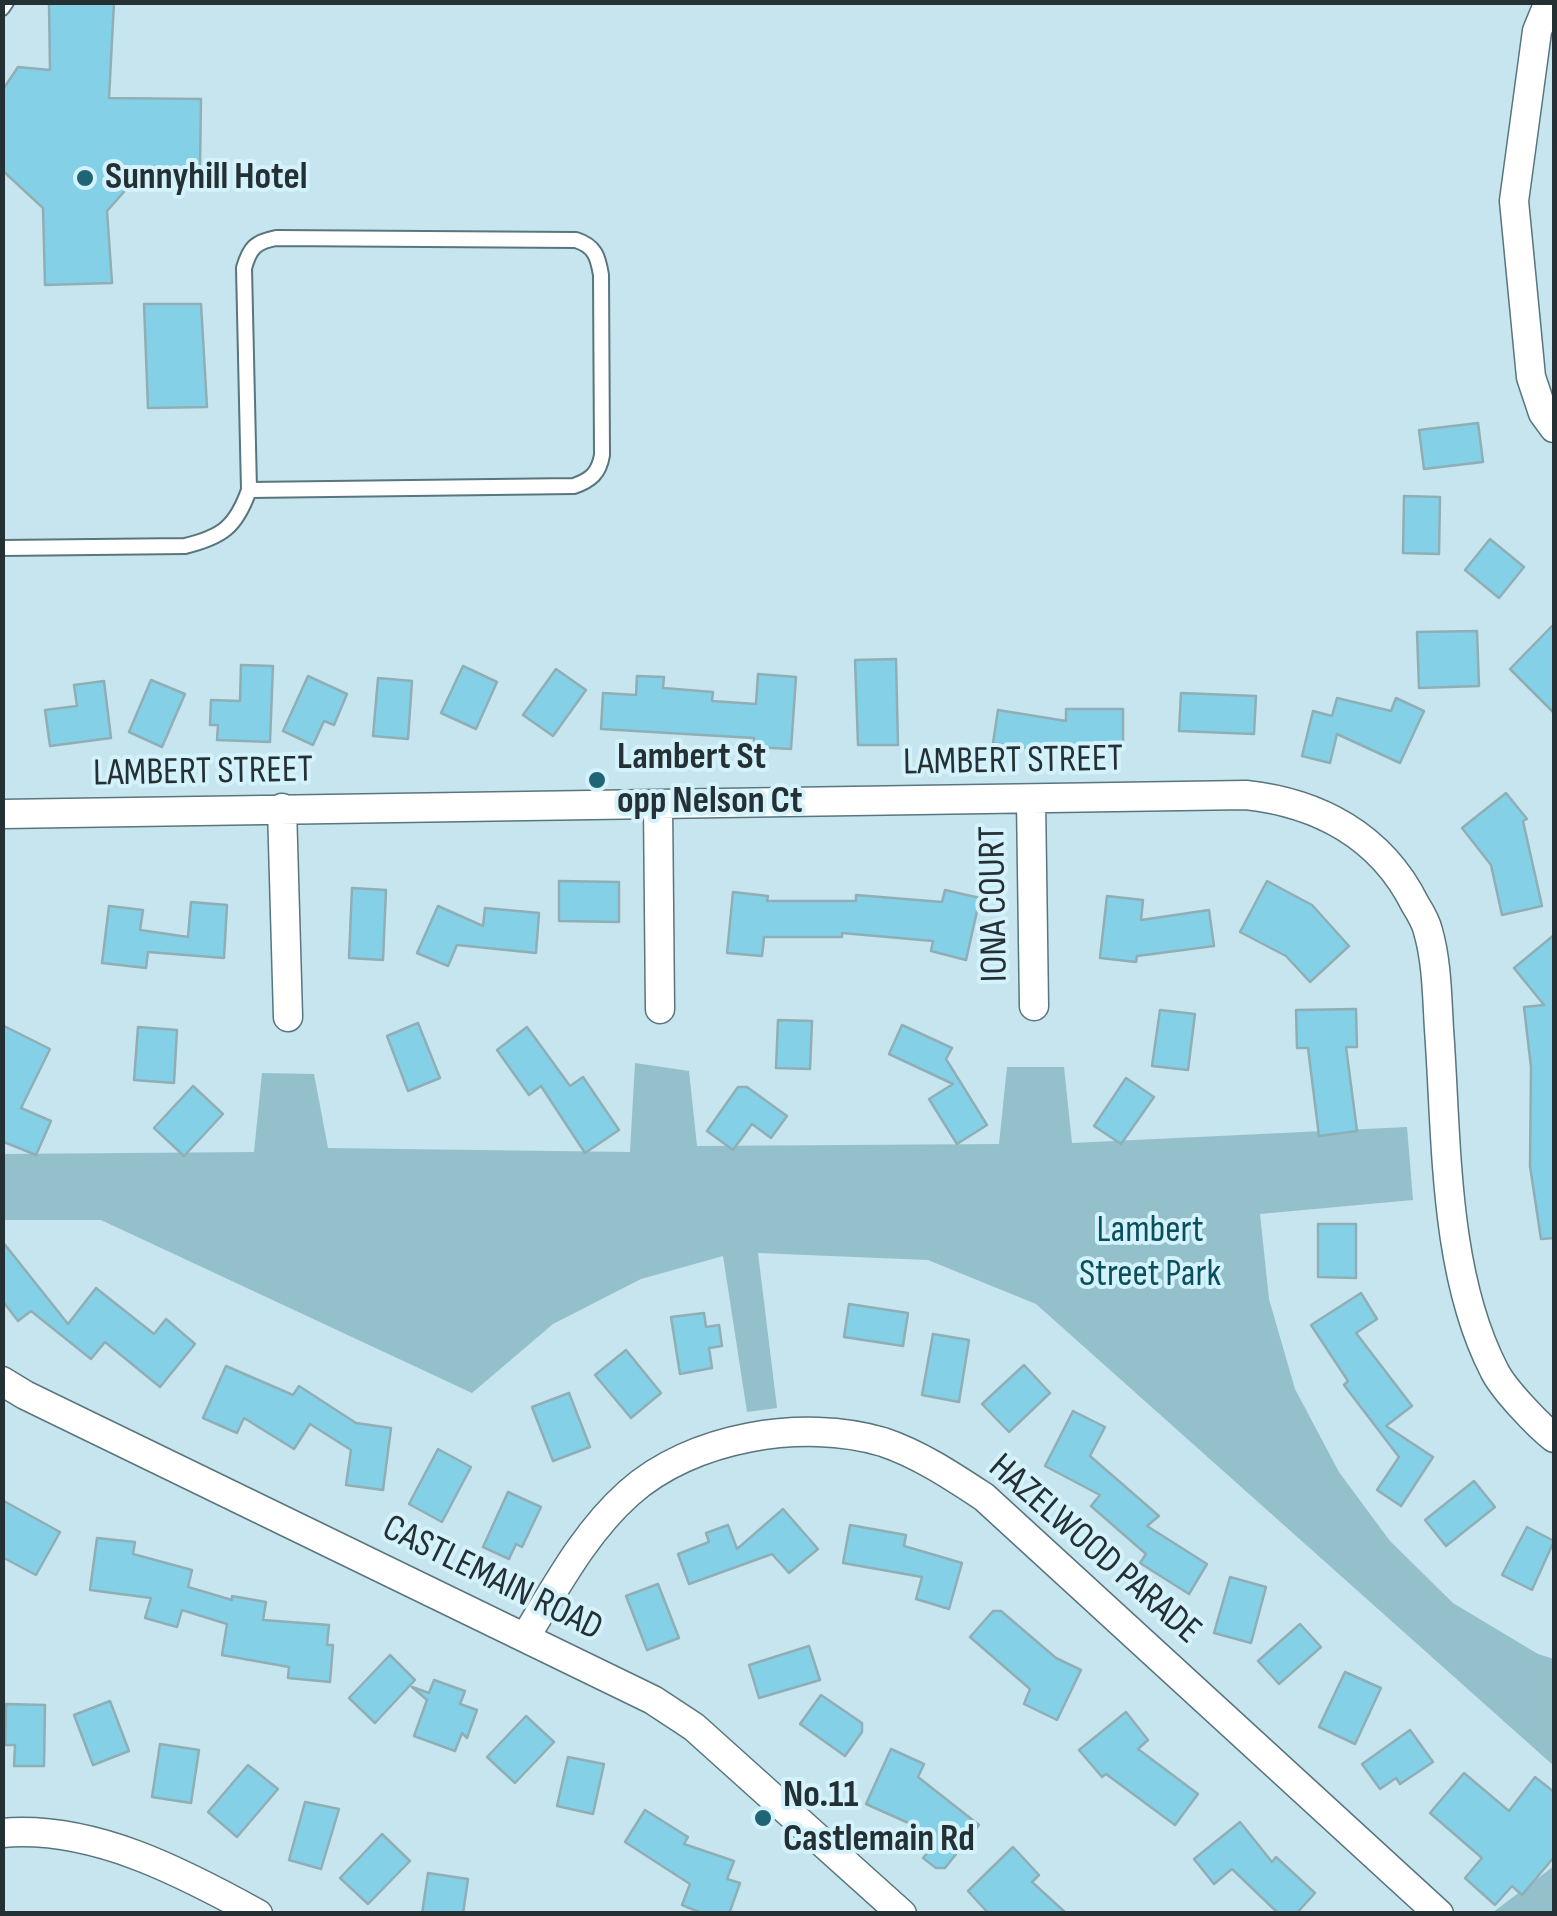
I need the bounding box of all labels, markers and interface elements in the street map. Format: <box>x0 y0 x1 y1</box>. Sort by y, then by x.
place label: Sunnyhill Hotel <box>105 155 307 201</box>
marker: Sunnyhill Hotel <box>74 167 96 189</box>
place label: Lambert St opp Nelson Ct <box>617 735 803 824</box>
street label: LAMBERT STREET <box>903 737 1123 787</box>
street label: LAMBERT STREET <box>93 748 313 798</box>
marker: Lambert St opp Nelson Ct <box>586 769 608 791</box>
street label: IONA COURT <box>971 825 1019 983</box>
park label: Lambert Street Park <box>1079 1208 1221 1298</box>
street label: HAZELWOOD PARADE <box>979 1445 1209 1655</box>
street label: CASTLEMAIN ROAD <box>375 1506 609 1652</box>
place label: No.11 Castlemain Rd <box>783 1773 975 1862</box>
marker: No.11 Castlemain Rd <box>752 1807 774 1829</box>

